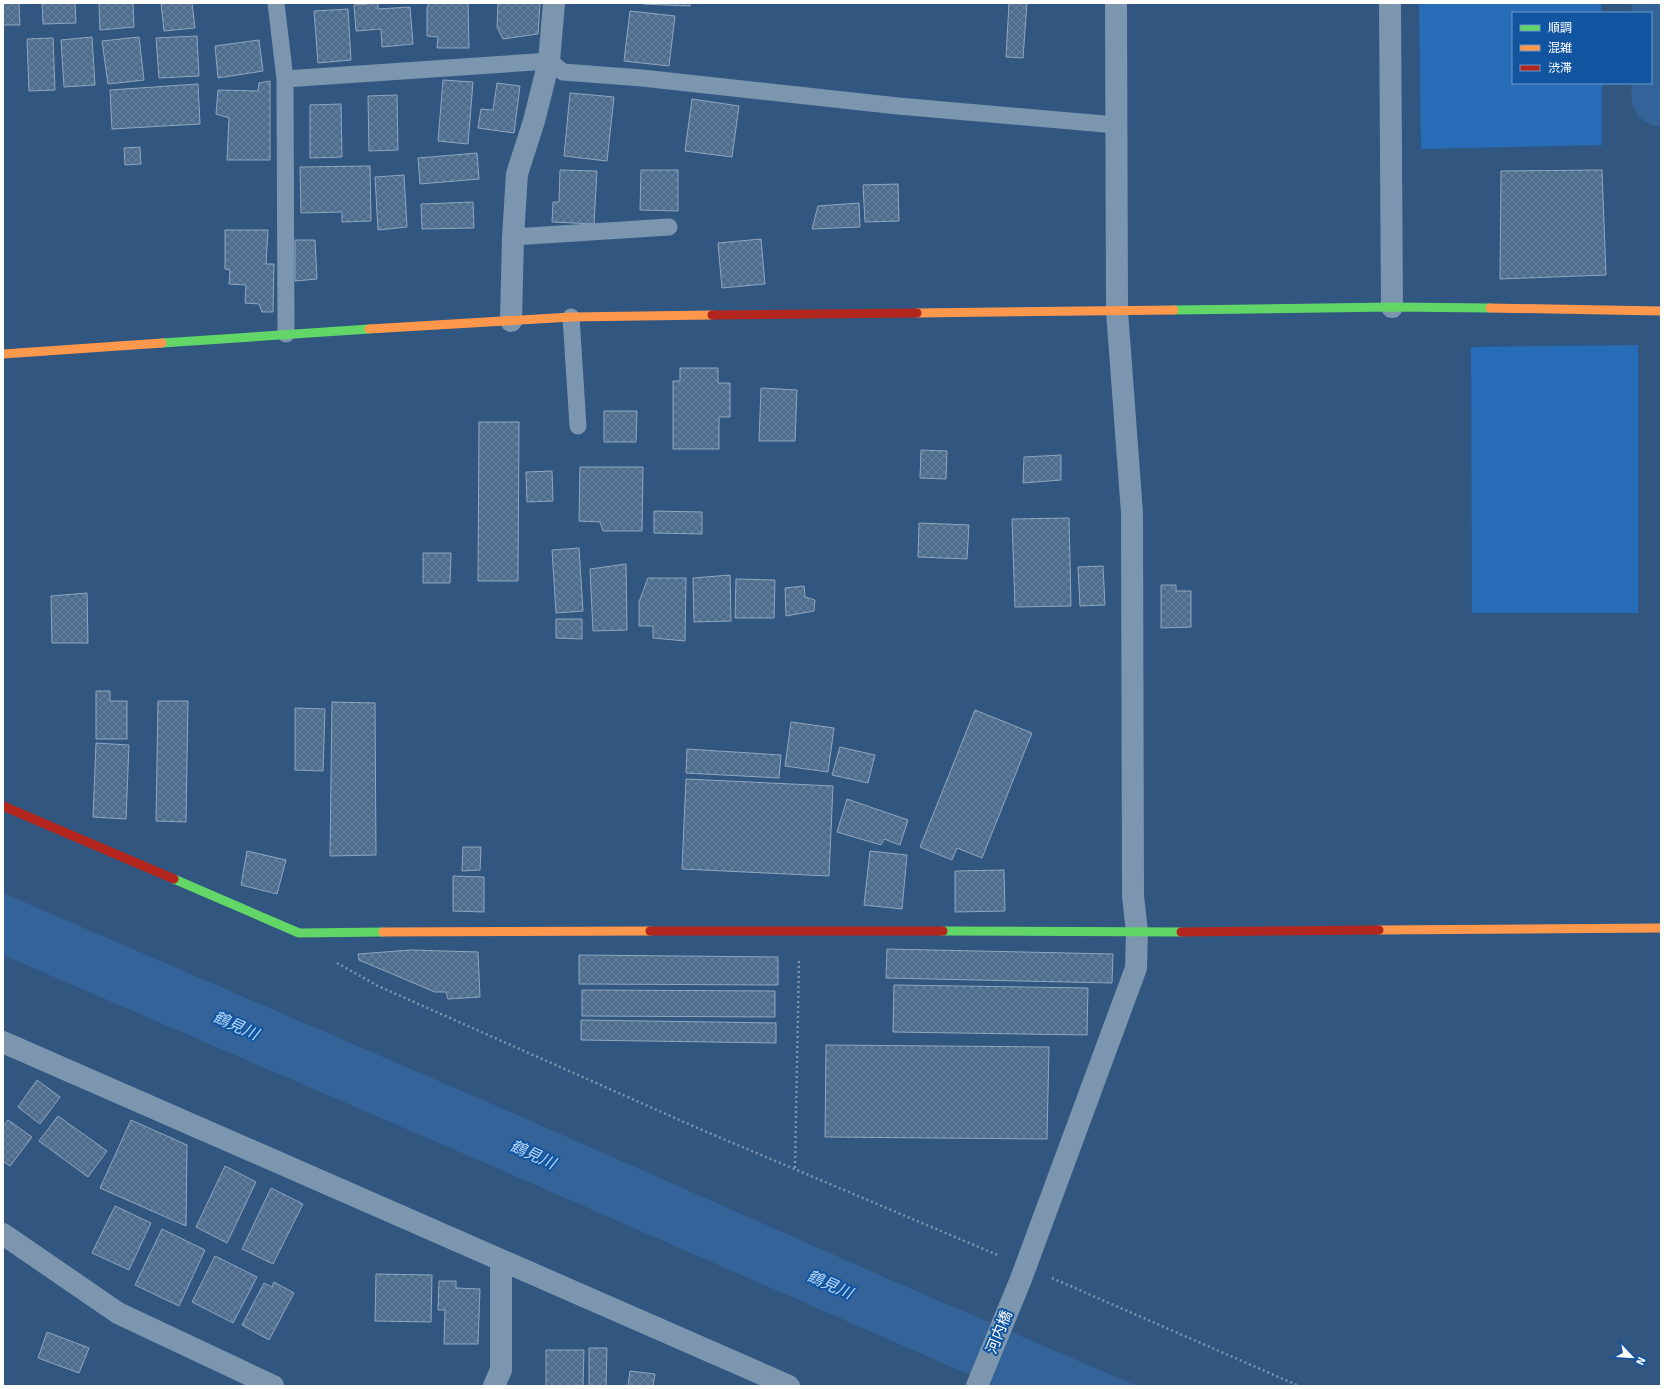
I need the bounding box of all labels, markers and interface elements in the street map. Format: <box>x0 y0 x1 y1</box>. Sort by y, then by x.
legend <box>1512 12 1652 84</box>
text: 順調 <box>1548 21 1572 36</box>
text: 混雑 <box>1548 41 1572 56</box>
text: 渋滞 <box>1548 61 1572 76</box>
water label: 鶴見川 <box>210 1007 263 1046</box>
water label: 鶴見川 <box>507 1136 560 1175</box>
water label: 鶴見川 <box>804 1266 857 1305</box>
street label: 河内橋 <box>982 1308 1016 1356</box>
north arrow <box>1612 1337 1652 1377</box>
text: N <box>1633 1355 1648 1367</box>

